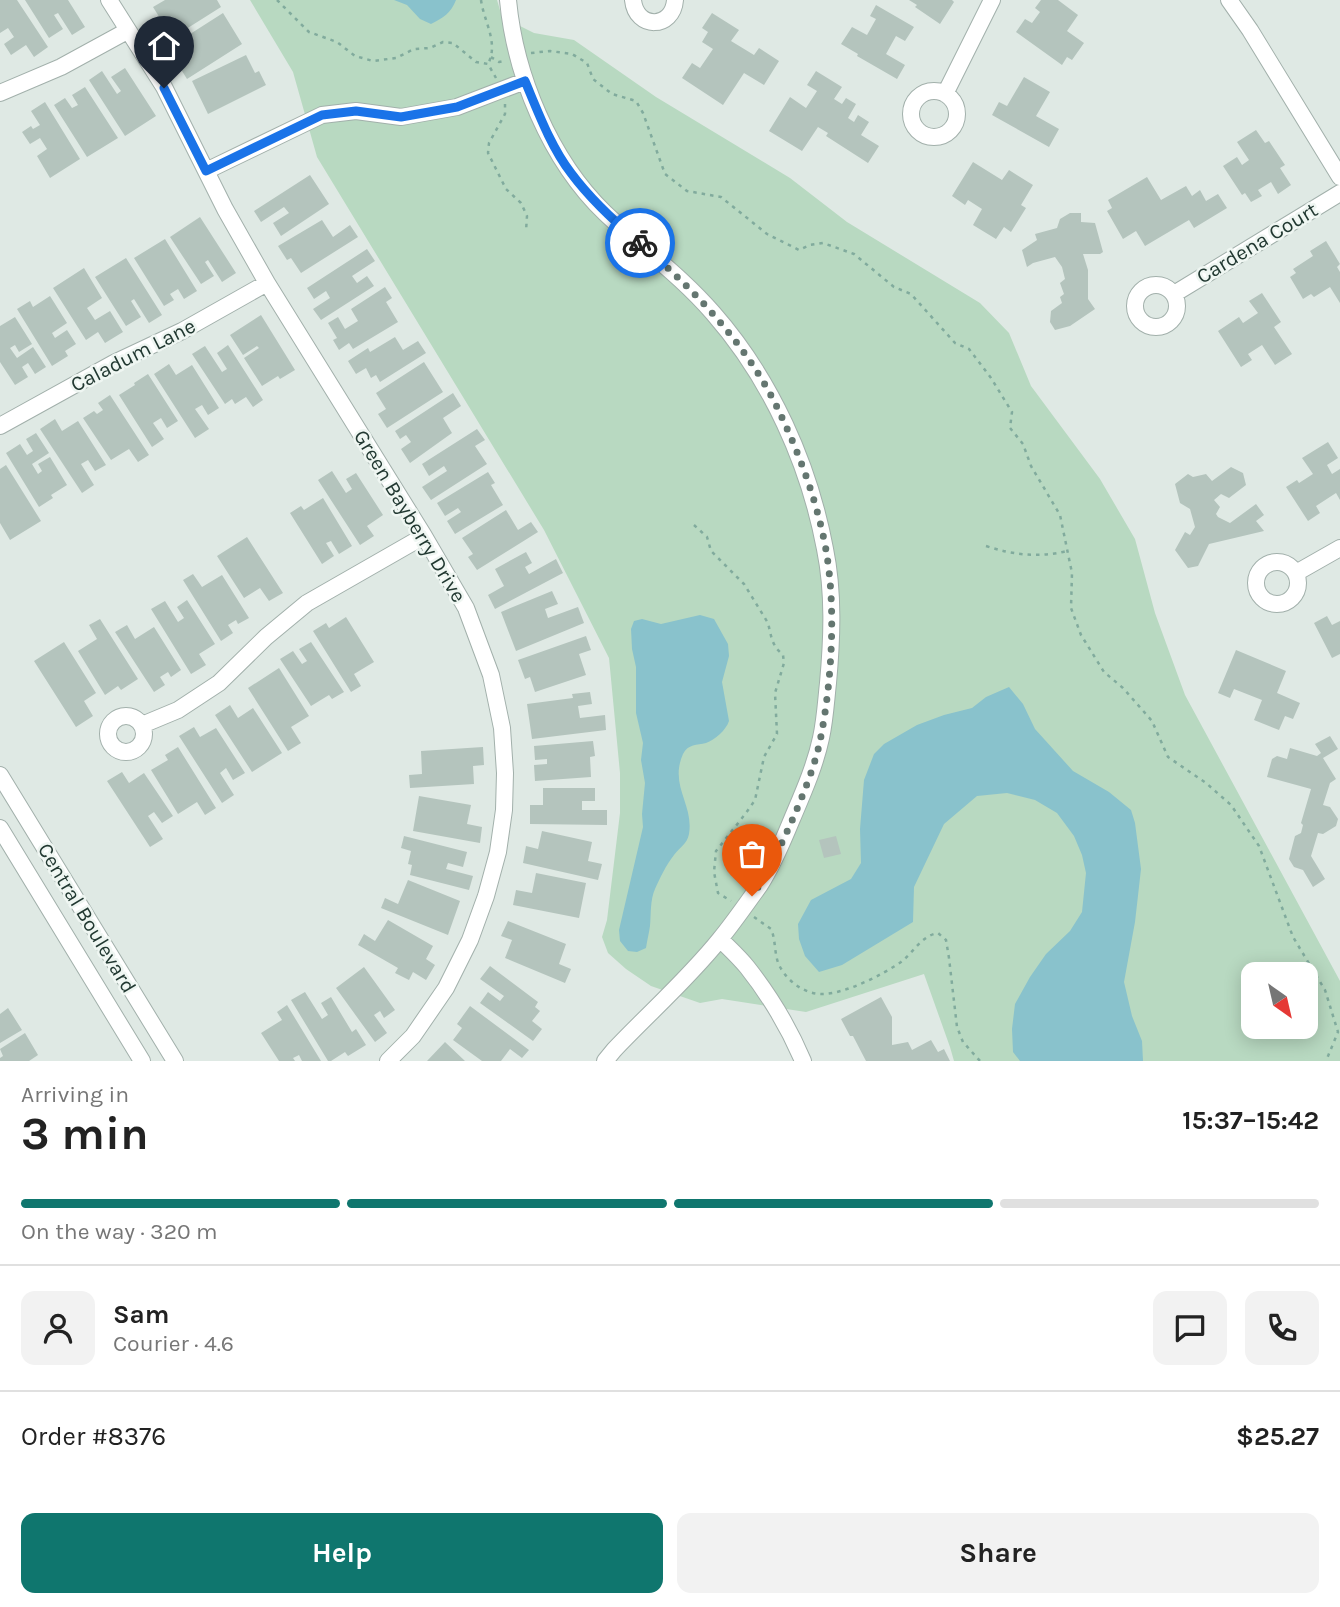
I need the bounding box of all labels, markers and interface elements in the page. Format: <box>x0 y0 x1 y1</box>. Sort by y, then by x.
pin <box>134 16 194 88</box>
icon: home <box>145 27 183 65</box>
street label: Cardena Court <box>1192 197 1322 289</box>
courier <box>605 208 675 278</box>
icon: bike <box>621 224 659 262</box>
street label: Caladum Lane <box>67 313 199 397</box>
street label: Green Bayberry Drive <box>349 425 471 607</box>
pin <box>722 824 782 896</box>
icon: bag <box>733 835 771 873</box>
street label: Central Boulevard <box>33 839 141 997</box>
north arrow <box>1241 962 1318 1040</box>
map controls <box>1241 962 1318 1039</box>
text: Arriving in <box>21 1081 129 1108</box>
text: 15:37–15:42 <box>1182 1105 1319 1136</box>
text: 3 min <box>21 1107 149 1161</box>
text: On the way · 320 m <box>21 1218 218 1245</box>
button: person <box>21 1291 95 1365</box>
button: chat <box>1153 1291 1227 1365</box>
button: phone <box>1245 1291 1319 1365</box>
text: Sam <box>113 1299 169 1330</box>
text: Courier · 4.6 <box>113 1330 234 1357</box>
text: Order #8376 <box>21 1421 166 1452</box>
text: $25.27 <box>1236 1421 1319 1452</box>
button: Help <box>21 1513 663 1593</box>
button: Share <box>677 1513 1319 1593</box>

